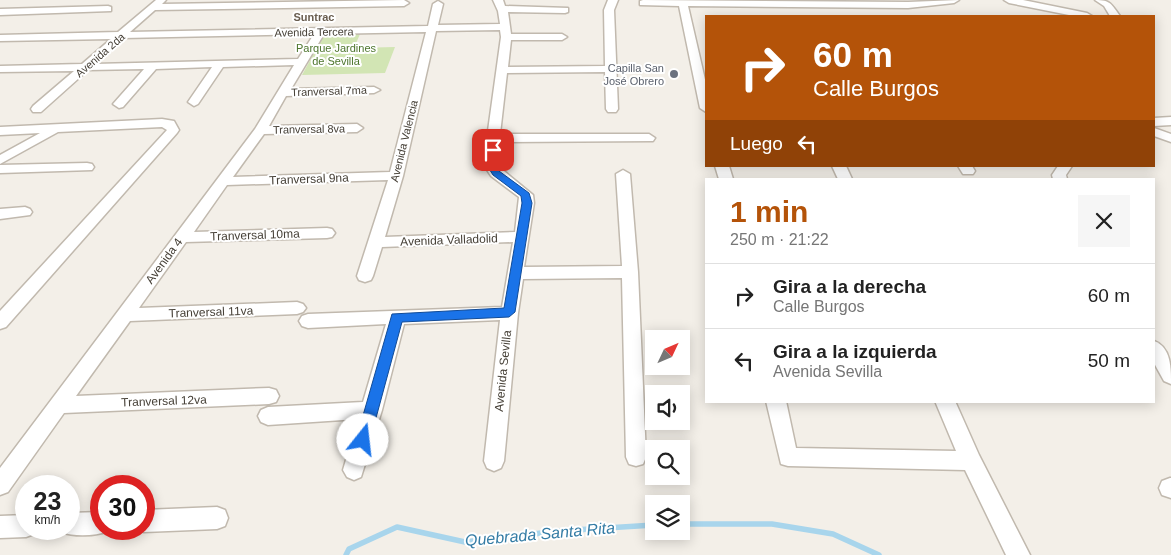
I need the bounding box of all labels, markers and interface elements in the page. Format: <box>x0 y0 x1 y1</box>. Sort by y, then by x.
district label: Suntrac <box>294 11 334 23</box>
street label: Avenida Tercera <box>274 25 355 39</box>
street label: Avenida 2da <box>73 30 128 80</box>
icon: right <box>730 35 795 100</box>
text: 60 m <box>813 35 893 74</box>
park label: Parque Jardines de Sevilla <box>296 42 377 67</box>
place label: Capilla San José Obrero <box>603 62 664 87</box>
marker: Capilla San José Obrero <box>668 68 680 80</box>
text: Calle Burgos <box>813 76 939 101</box>
street label: Tranversal 7ma <box>291 84 368 98</box>
street label: Avenida Valencia <box>388 98 420 183</box>
street label: Tranversal 8va <box>273 122 346 136</box>
pin <box>472 129 514 171</box>
icon: left <box>793 130 821 158</box>
text: Luego <box>730 133 783 154</box>
icon: arrive <box>479 136 507 164</box>
street label: Tranversal 9na <box>269 171 349 187</box>
text: 1 min <box>730 195 808 228</box>
button: close <box>1078 195 1130 247</box>
street label: Tranversal 10ma <box>210 226 300 244</box>
street label: Avenida Valladolid <box>400 231 498 249</box>
text: 250 m · 21:22 <box>730 231 829 248</box>
street label: Avenida 4 <box>143 235 185 287</box>
text: Gira a la derecha <box>773 276 926 297</box>
icon: right <box>730 282 758 310</box>
text: 60 m <box>1088 285 1130 306</box>
text: Calle Burgos <box>773 298 865 315</box>
street label: Tranversal 11va <box>168 304 254 320</box>
street label: Avenida Sevilla <box>492 329 514 412</box>
north arrow <box>645 330 690 375</box>
map controls <box>645 330 690 540</box>
text: Gira a la izquierda <box>773 341 937 362</box>
icon: left <box>730 347 758 375</box>
text: 50 m <box>1088 350 1130 371</box>
text: Avenida Sevilla <box>773 363 882 380</box>
button: sound <box>645 385 690 430</box>
street label: Tranversal 12va <box>121 392 207 409</box>
position arrow <box>336 413 388 465</box>
button: search <box>645 440 690 485</box>
speed limit sign: 30 <box>90 475 155 540</box>
text: 23 <box>34 487 61 515</box>
button: layers <box>645 495 690 540</box>
text: km/h <box>34 513 61 527</box>
water label: Quebrada Santa Rita <box>464 519 616 549</box>

